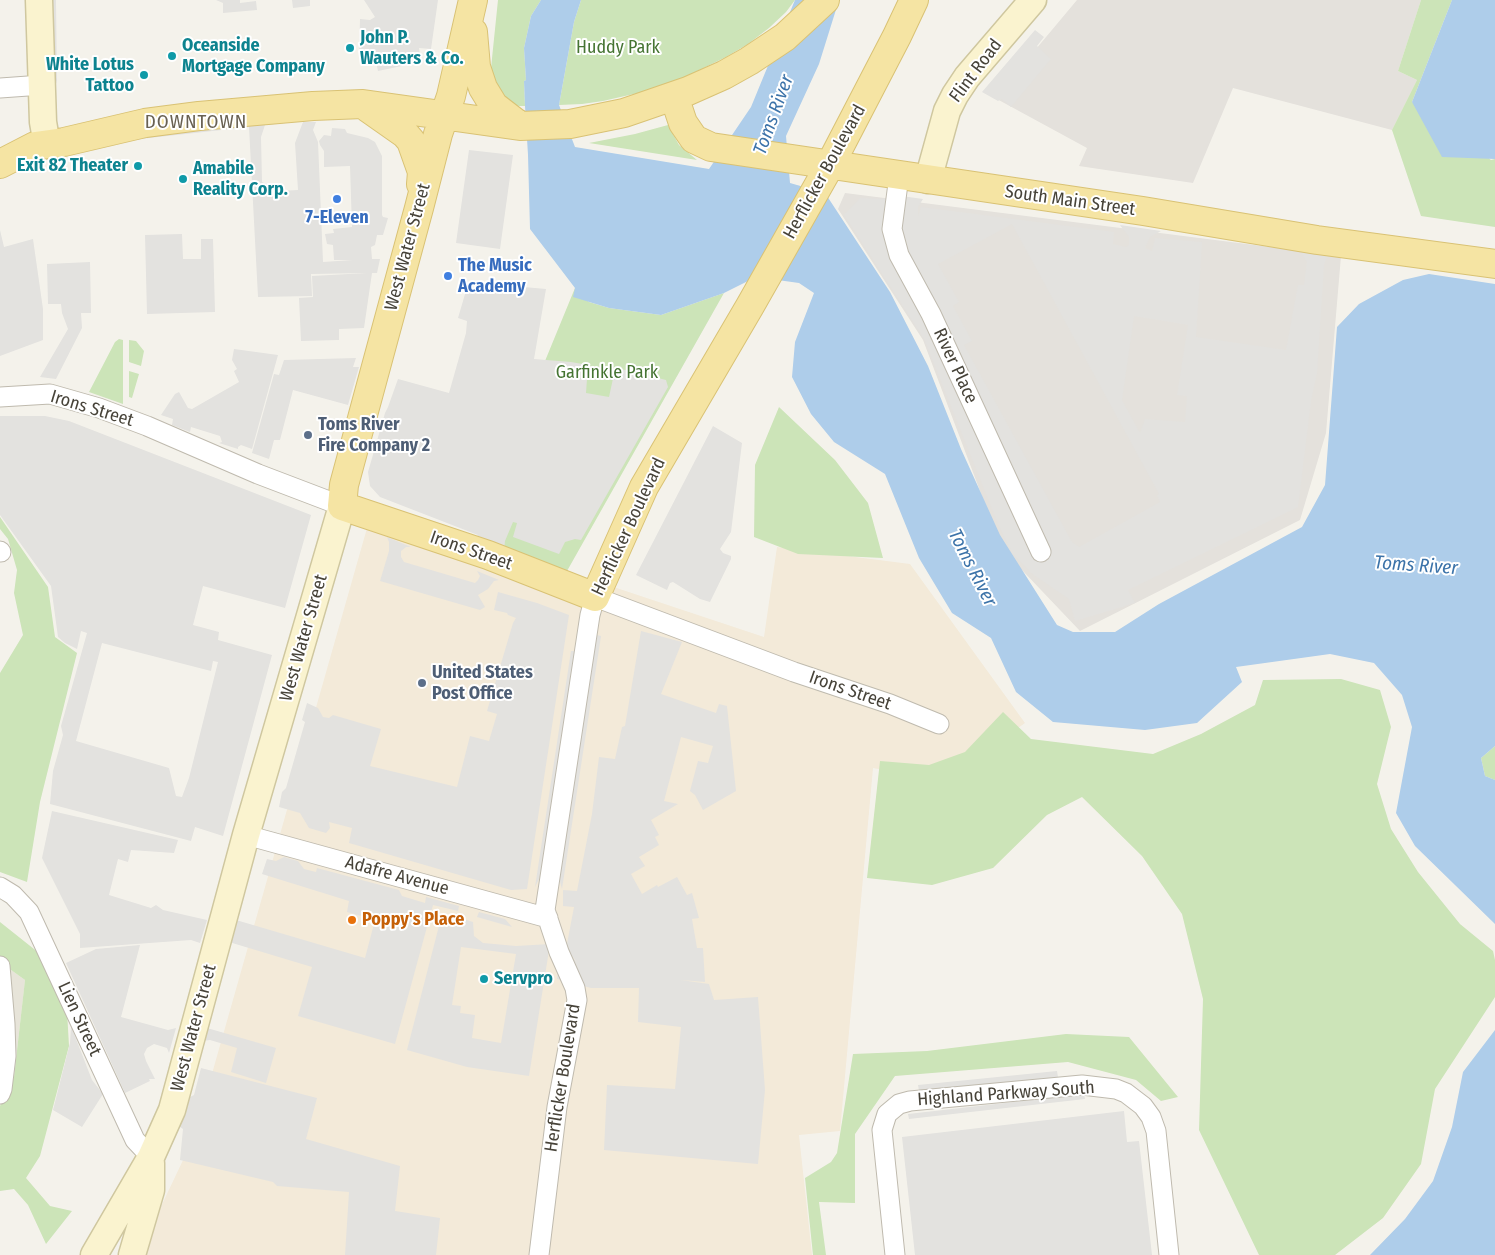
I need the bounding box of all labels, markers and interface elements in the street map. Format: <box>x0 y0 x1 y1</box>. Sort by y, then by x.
place label: John P. Wauters & Co. <box>360 27 464 70</box>
place label: Oceanside Mortgage Company <box>182 35 325 78</box>
street label: Flint Road <box>945 35 1007 107</box>
park label: Huddy Park <box>576 37 660 59</box>
marker: John P. Wauters & Co. <box>344 42 356 54</box>
marker: Oceanside Mortgage Company <box>166 50 178 62</box>
place label: White Lotus Tattoo <box>46 54 134 96</box>
marker: White Lotus Tattoo <box>138 69 150 81</box>
water label: Toms River <box>749 72 799 158</box>
street label: Herflicker Boulevard <box>779 101 871 243</box>
district label: DOWNTOWN <box>144 112 248 134</box>
place label: Exit 82 Theater <box>17 155 128 177</box>
place label: Amabile Reality Corp. <box>193 158 288 200</box>
marker: Exit 82 Theater <box>132 160 144 172</box>
marker: Amabile Reality Corp. <box>177 173 189 185</box>
street label: West Water Street <box>381 181 435 313</box>
street label: South Main Street <box>1003 181 1137 221</box>
marker: 7-Eleven <box>331 193 343 205</box>
place label: 7-Eleven <box>305 207 369 229</box>
place label: The Music Academy <box>458 255 532 298</box>
marker: The Music Academy <box>442 270 454 282</box>
street label: River Place <box>928 325 982 407</box>
park label: Garfinkle Park <box>556 362 658 384</box>
street label: Irons Street <box>48 386 136 432</box>
place label: Toms River Fire Company 2 <box>318 414 430 456</box>
marker: Toms River Fire Company 2 <box>302 429 314 441</box>
street label: Herflicker Boulevard <box>588 454 670 600</box>
water label: Toms River <box>943 526 1001 610</box>
street label: Irons Street <box>427 527 515 575</box>
water label: Toms River <box>1373 552 1459 580</box>
street label: West Water Street <box>276 572 332 704</box>
place label: United States Post Office <box>432 662 533 704</box>
street label: Irons Street <box>806 667 894 715</box>
marker: United States Post Office <box>416 677 428 689</box>
street label: Adafre Avenue <box>343 852 451 900</box>
place label: Poppy's Place <box>362 909 464 931</box>
marker: Poppy's Place <box>346 914 358 926</box>
street label: West Water Street <box>167 962 221 1094</box>
place label: Servpro <box>494 968 553 990</box>
marker: Servpro <box>478 973 490 985</box>
street label: Lien Street <box>52 978 106 1060</box>
street label: Herflicker Boulevard <box>541 1002 585 1154</box>
street label: Highland Parkway South <box>917 1077 1095 1111</box>

